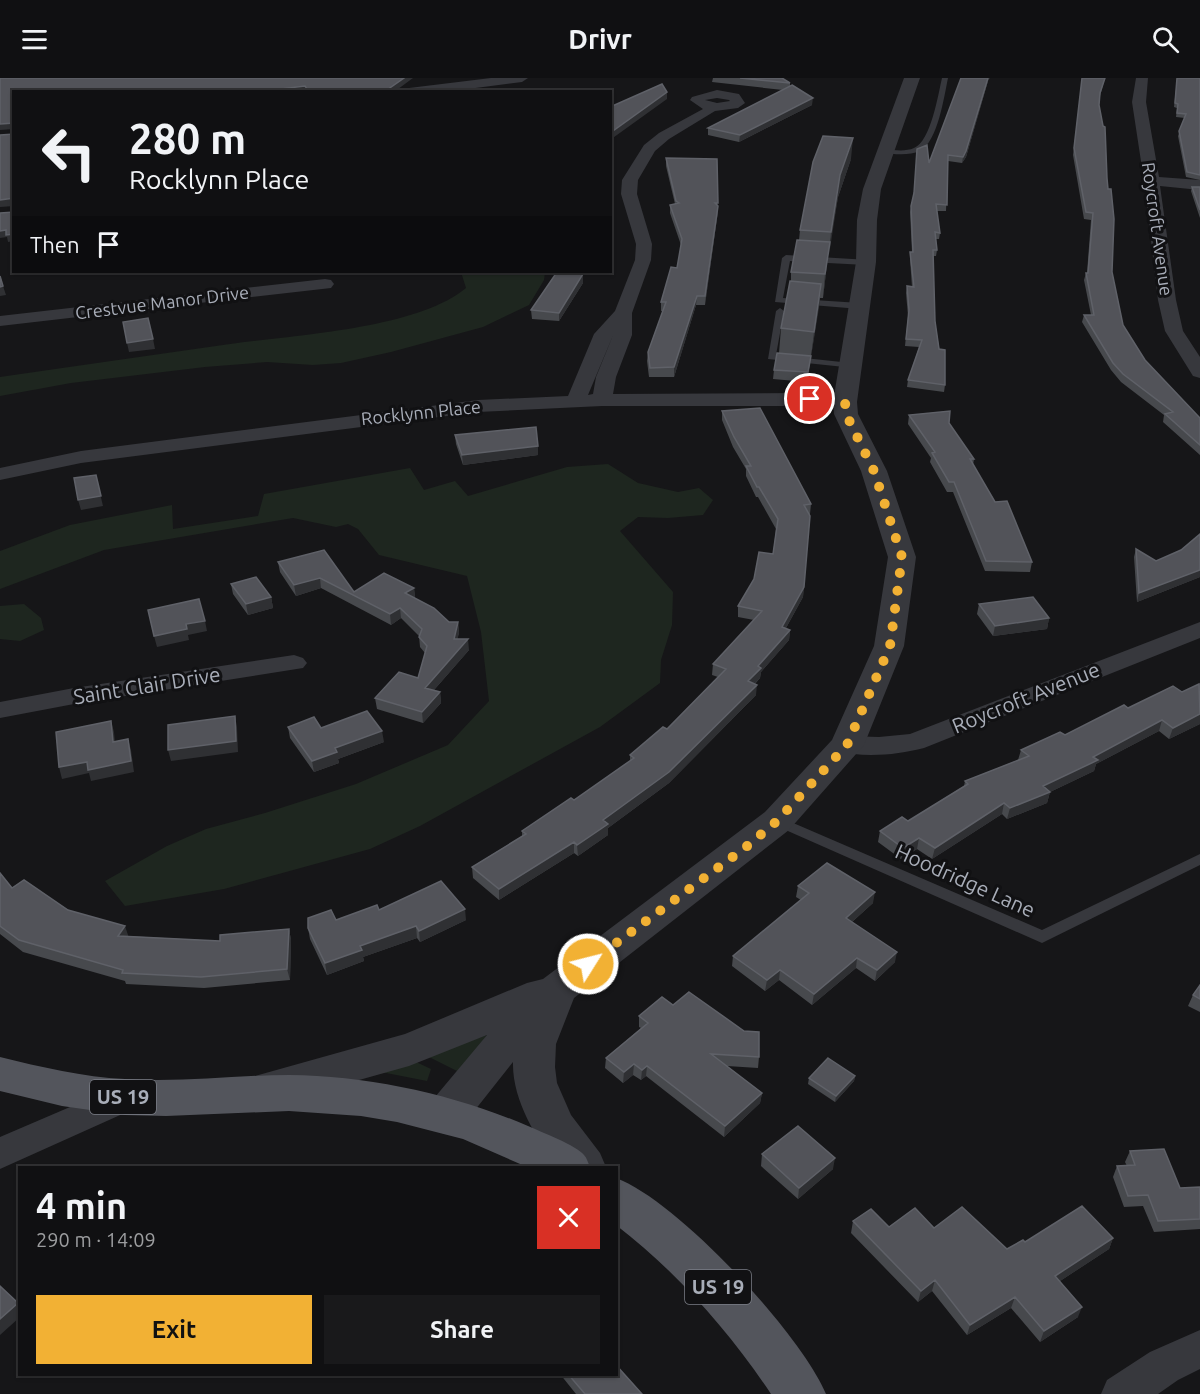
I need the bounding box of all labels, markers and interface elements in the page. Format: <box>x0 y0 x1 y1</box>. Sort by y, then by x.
icon: menu <box>18 23 51 56</box>
icon: search <box>1149 23 1182 56</box>
text: Drivr <box>568 24 632 54</box>
icon: left <box>30 114 108 192</box>
text: 280 m <box>129 115 246 162</box>
street label: Roycroft Avenue <box>1139 161 1177 297</box>
text: Rocklynn Place <box>129 164 309 194</box>
icon: arrive <box>92 228 125 261</box>
text: Then <box>30 232 80 257</box>
street label: Crestvue Manor Drive <box>74 281 250 323</box>
pin <box>784 373 835 424</box>
icon: arrive <box>793 382 826 415</box>
street label: Rocklynn Place <box>360 396 482 428</box>
street label: Roycroft Avenue <box>948 657 1103 738</box>
street label: Saint Clair Drive <box>72 662 222 708</box>
street label: Hoodridge Lane <box>892 839 1039 922</box>
position arrow <box>556 932 620 996</box>
road number: US 19 <box>90 1080 156 1114</box>
text: 4 min <box>36 1185 127 1226</box>
button: close <box>537 1186 600 1249</box>
text: 290 m · 14:09 <box>36 1228 156 1251</box>
road number: US 19 <box>685 1270 751 1304</box>
button: Exit <box>36 1295 312 1364</box>
button: Share <box>324 1295 600 1364</box>

